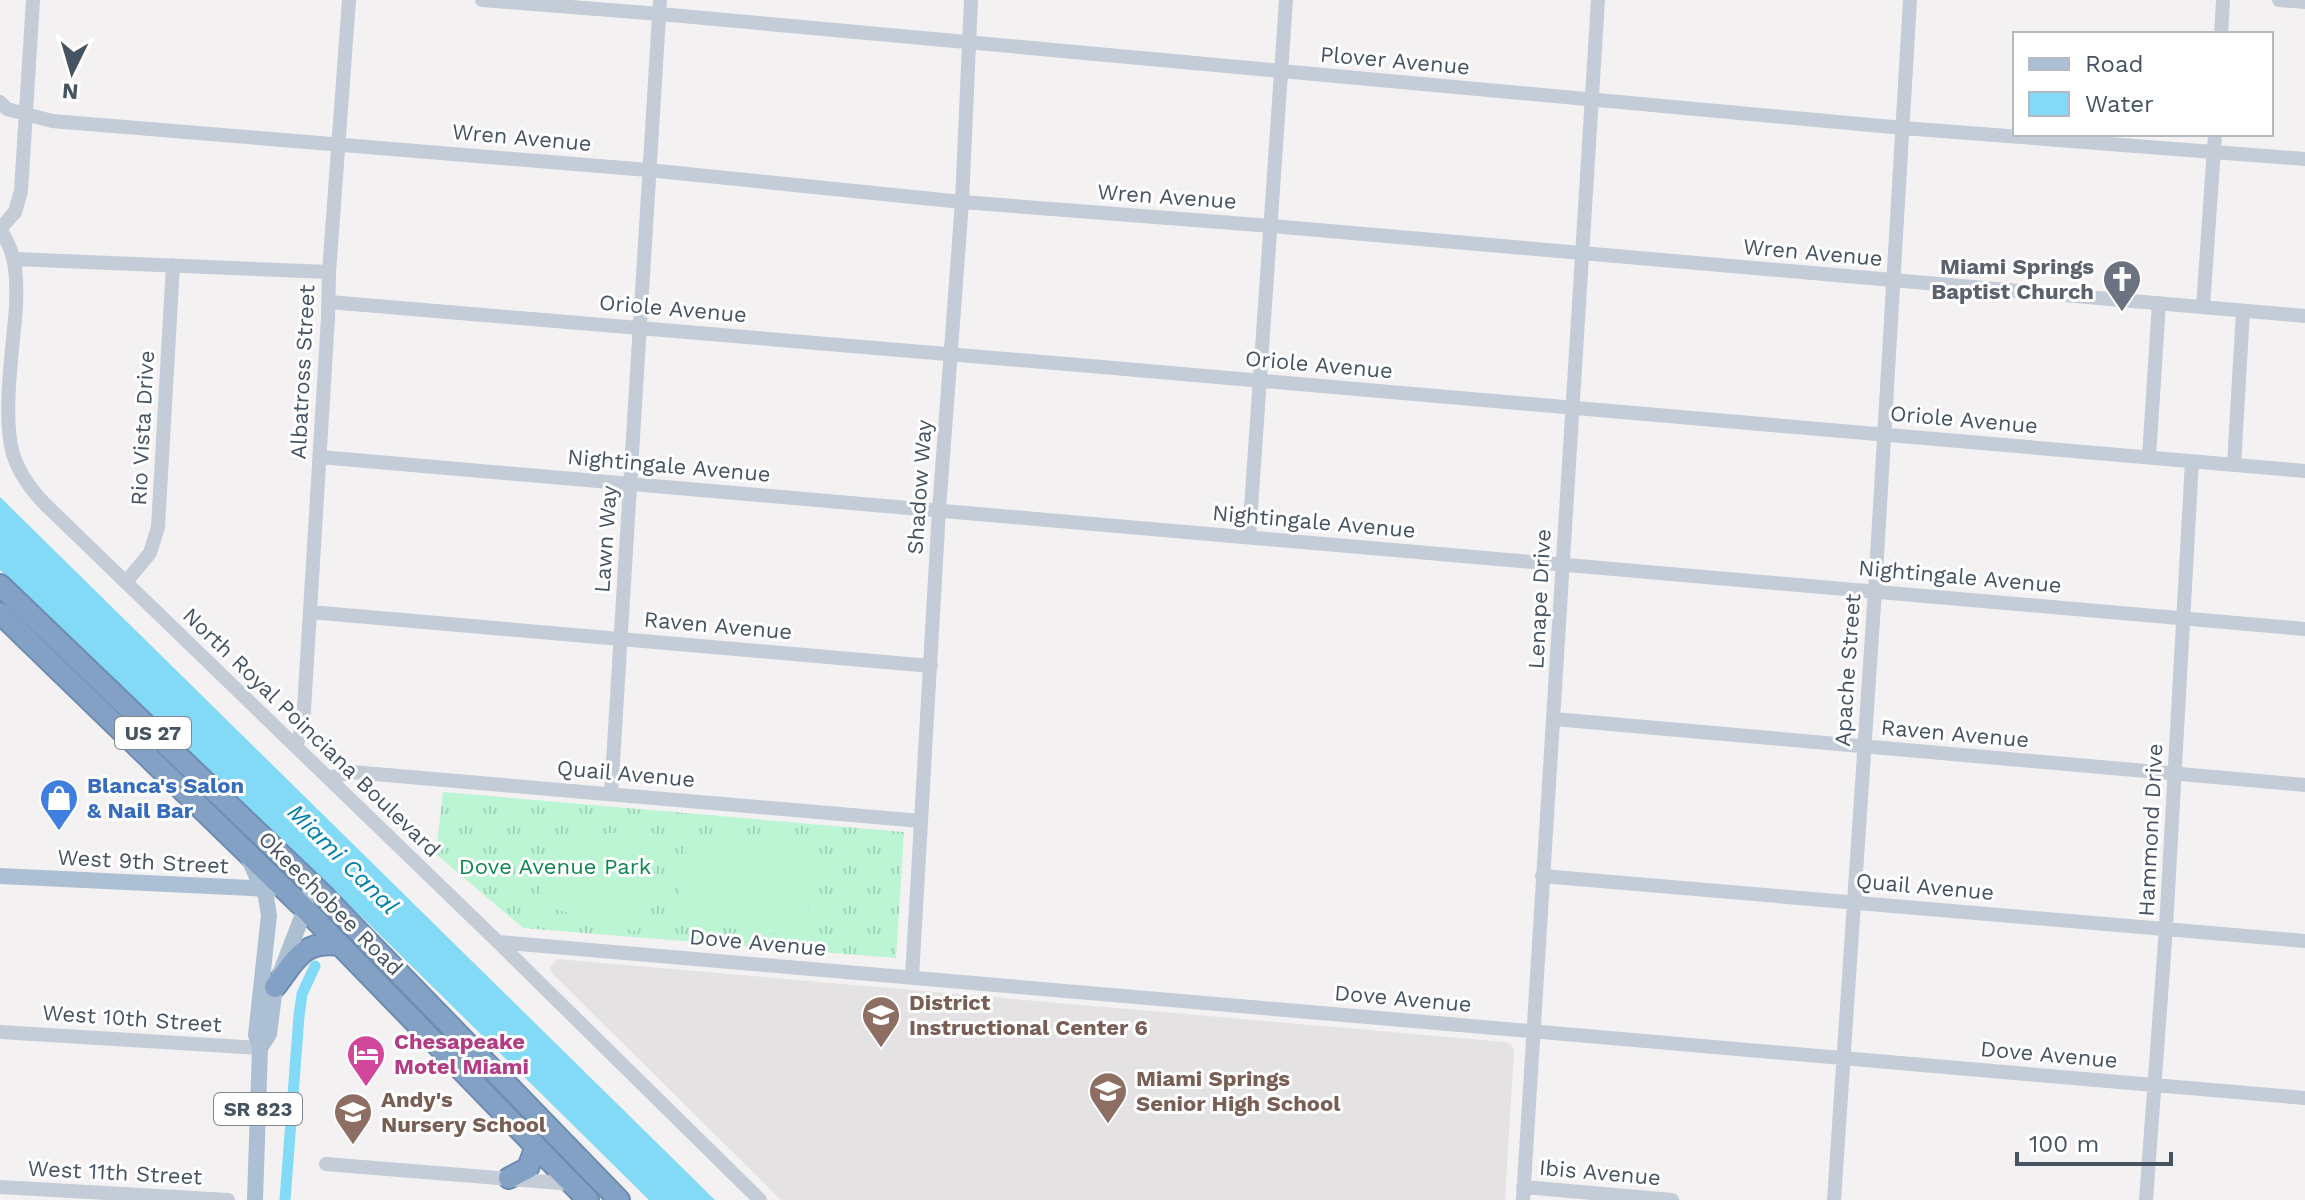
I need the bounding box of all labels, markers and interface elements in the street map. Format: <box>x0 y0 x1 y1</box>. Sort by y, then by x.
north arrow <box>32 32 112 112</box>
legend <box>2013 32 2273 136</box>
street label: Plover Avenue <box>1319 41 1471 80</box>
text: Road <box>2085 50 2144 78</box>
text: N <box>61 78 80 105</box>
text: Water <box>2085 90 2154 118</box>
street label: Wren Avenue <box>451 119 593 156</box>
street label: Wren Avenue <box>1096 179 1238 214</box>
street label: Wren Avenue <box>1742 234 1884 271</box>
place label: Miami Springs Baptist Church <box>1931 254 2094 304</box>
church icon: Miami Springs Baptist Church <box>2101 258 2143 313</box>
street label: Albatross Street <box>285 284 320 460</box>
street label: Oriole Avenue <box>598 290 748 327</box>
street label: Oriole Avenue <box>1244 346 1394 383</box>
street label: Rio Vista Drive <box>126 350 159 506</box>
street label: Oriole Avenue <box>1889 401 2039 438</box>
street label: Shadow Way <box>902 418 937 555</box>
street label: Nightingale Avenue <box>566 444 772 487</box>
street label: Lawn Way <box>589 484 622 594</box>
street label: Nightingale Avenue <box>1211 500 1417 543</box>
street label: Lenape Drive <box>1523 528 1556 670</box>
street label: Nightingale Avenue <box>1857 555 2063 598</box>
street label: Apache Street <box>1830 593 1865 747</box>
street label: North Royal Poinciana Boulevard <box>178 603 445 862</box>
street label: Raven Avenue <box>643 607 793 644</box>
street label: Raven Avenue <box>1880 715 2030 752</box>
road number: US 27 <box>115 717 191 749</box>
street label: Hammond Drive <box>2133 743 2168 917</box>
street label: Quail Avenue <box>556 755 696 792</box>
place label: Blanca's Salon & Nail Bar <box>87 773 244 823</box>
shop icon: Blanca's Salon & Nail Bar <box>38 777 80 832</box>
water label: Miami Canal <box>282 798 404 920</box>
street label: Okeechobee Road <box>253 826 408 981</box>
street label: West 9th Street <box>57 845 229 878</box>
park label: Dove Avenue Park <box>459 854 651 879</box>
street label: Quail Avenue <box>1855 868 1995 905</box>
street label: Dove Avenue <box>688 924 828 961</box>
street label: Dove Avenue <box>1333 980 1473 1017</box>
place label: District Instructional Center 6 <box>909 990 1148 1040</box>
school or university icon: District Instructional Center 6 <box>860 994 902 1049</box>
street label: West 10th Street <box>41 1000 223 1037</box>
place label: Chesapeake Motel Miami <box>394 1029 529 1079</box>
hotel icon: Chesapeake Motel Miami <box>345 1033 387 1088</box>
street label: Dove Avenue <box>1979 1036 2119 1073</box>
place label: Miami Springs Senior High School <box>1136 1066 1341 1116</box>
school or university icon: Miami Springs Senior High School <box>1087 1070 1129 1125</box>
place label: Andy's Nursery School <box>381 1087 547 1137</box>
school or university icon: Andy's Nursery School <box>332 1091 374 1146</box>
road number: SR 823 <box>214 1093 302 1125</box>
scale bar <box>2017 1116 2171 1166</box>
text: 100 m <box>2029 1130 2099 1158</box>
street label: West 11th Street <box>27 1155 203 1190</box>
street label: Ibis Avenue <box>1538 1155 1662 1190</box>

